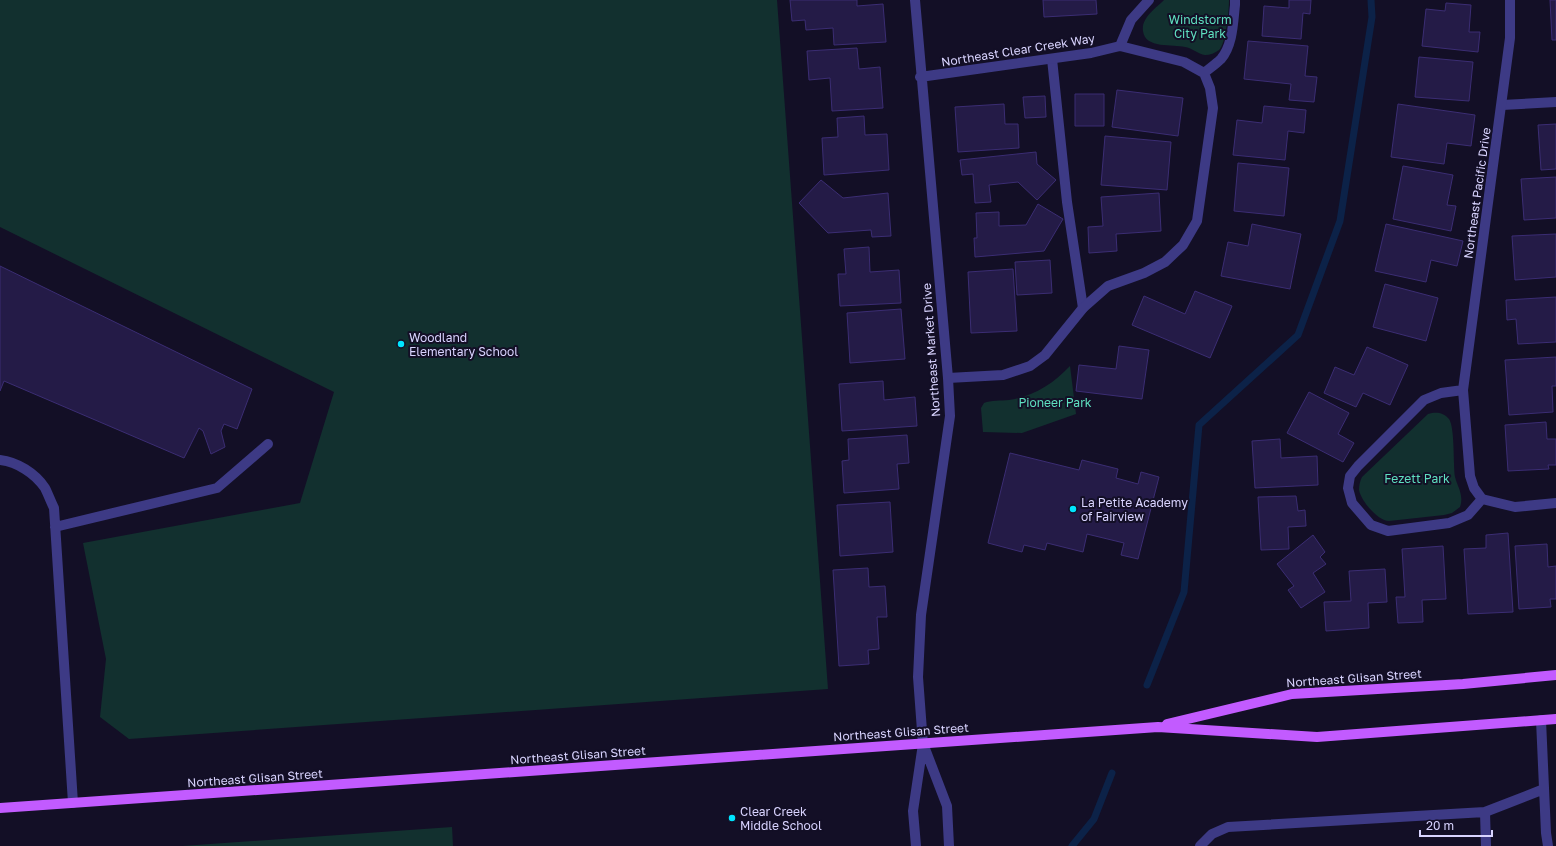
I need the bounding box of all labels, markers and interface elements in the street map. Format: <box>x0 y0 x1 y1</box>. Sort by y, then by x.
park label: Windstorm City Park <box>1168 12 1232 41</box>
street label: Northeast Clear Creek Way <box>940 30 1096 70</box>
street label: Northeast Pacific Drive <box>1460 126 1494 260</box>
street label: Northeast Market Drive <box>919 283 943 417</box>
place label: Woodland Elementary School <box>409 330 518 359</box>
marker: Woodland Elementary School <box>396 339 406 349</box>
park label: Pioneer Park <box>1018 395 1092 410</box>
park label: Fezett Park <box>1384 471 1450 486</box>
place label: La Petite Academy of Fairview <box>1081 495 1188 524</box>
marker: La Petite Academy of Fairview <box>1068 504 1078 514</box>
street label: Northeast Glisan Street <box>1286 666 1422 690</box>
street label: Northeast Glisan Street <box>833 720 969 744</box>
street label: Northeast Glisan Street <box>510 743 646 767</box>
street label: Northeast Glisan Street <box>187 766 323 790</box>
place label: Clear Creek Middle School <box>740 804 822 833</box>
scale bar <box>1420 812 1492 838</box>
marker: Clear Creek Middle School <box>727 813 737 823</box>
text: 20 m <box>1426 818 1454 833</box>

